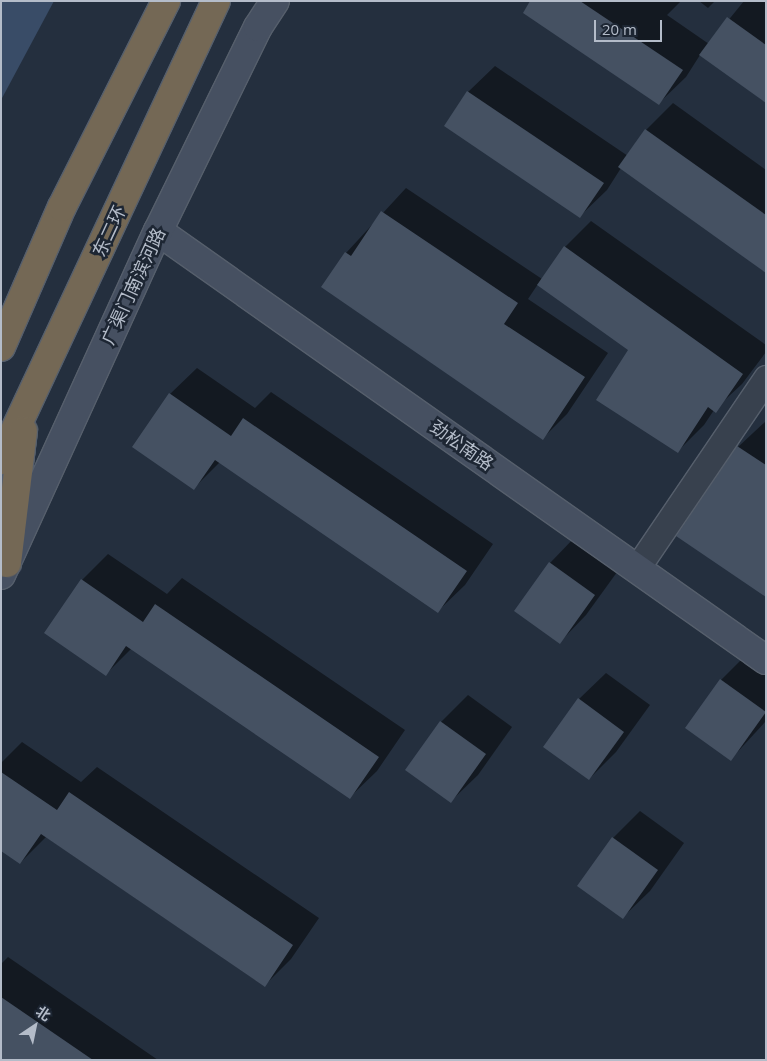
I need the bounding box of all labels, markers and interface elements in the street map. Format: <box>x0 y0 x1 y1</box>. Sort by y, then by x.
scale bar <box>597 10 664 42</box>
text: 20 m <box>602 19 637 39</box>
street label: 东二环 <box>88 202 130 260</box>
street label: 广渠门南滨河路 <box>97 224 169 348</box>
street label: 劲松南路 <box>426 416 498 474</box>
north arrow <box>10 1001 60 1051</box>
text: 北 <box>33 1001 55 1025</box>

